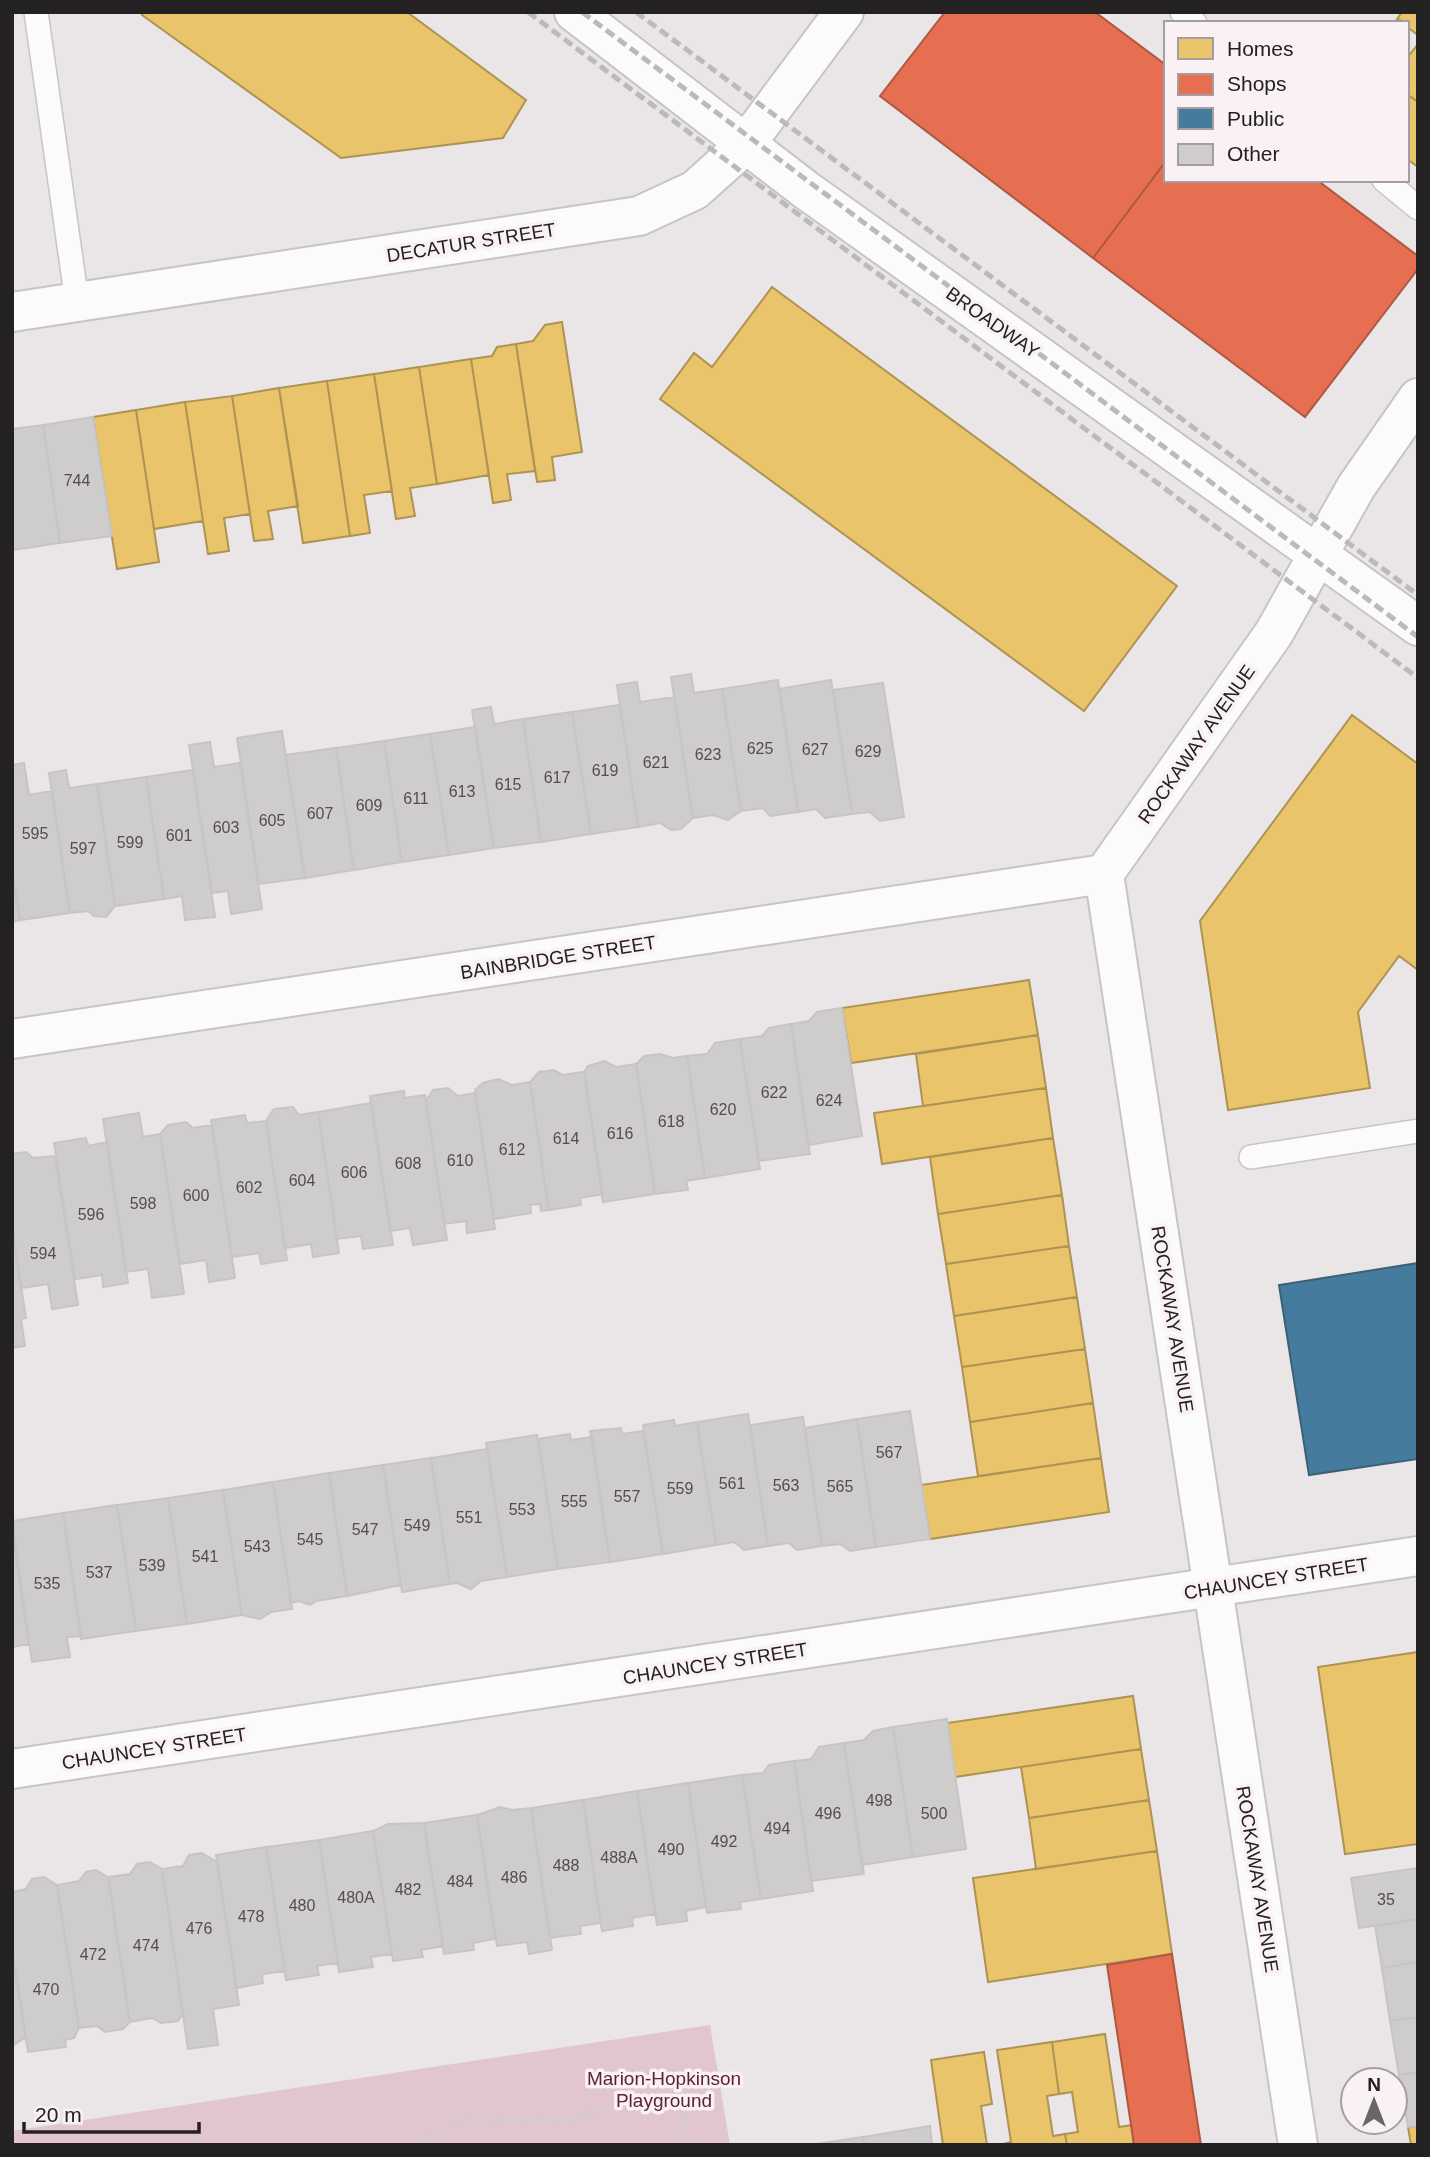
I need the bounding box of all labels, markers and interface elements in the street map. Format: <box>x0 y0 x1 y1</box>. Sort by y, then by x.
legend <box>1164 21 1409 182</box>
text: Homes <box>1227 37 1294 60</box>
text: Shops <box>1227 72 1287 95</box>
text: Public <box>1227 107 1284 130</box>
text: Other <box>1227 142 1280 165</box>
street label: DECATUR STREET <box>385 219 557 266</box>
street label: BROADWAY <box>942 283 1044 362</box>
house number: 744 <box>64 472 90 489</box>
street label: ROCKAWAY AVENUE <box>1134 661 1259 828</box>
house number: 625 <box>747 740 773 757</box>
house number: 627 <box>802 741 828 758</box>
house number: 629 <box>855 743 881 760</box>
house number: 623 <box>695 746 721 763</box>
house number: 621 <box>643 754 669 771</box>
house number: 619 <box>592 762 618 779</box>
house number: 617 <box>544 769 570 786</box>
house number: 615 <box>495 776 521 793</box>
house number: 613 <box>449 783 475 800</box>
house number: 611 <box>403 790 429 807</box>
house number: 609 <box>356 797 382 814</box>
house number: 607 <box>307 805 333 822</box>
house number: 605 <box>259 812 285 829</box>
house number: 603 <box>213 819 239 836</box>
house number: 595 <box>22 825 48 842</box>
house number: 601 <box>166 827 192 844</box>
house number: 599 <box>117 834 143 851</box>
house number: 597 <box>70 840 96 857</box>
street label: BAINBRIDGE STREET <box>459 932 658 983</box>
house number: 622 <box>761 1084 787 1101</box>
house number: 624 <box>816 1092 842 1109</box>
house number: 620 <box>710 1101 736 1118</box>
house number: 618 <box>658 1113 684 1130</box>
house number: 616 <box>607 1125 633 1142</box>
house number: 614 <box>553 1130 579 1147</box>
house number: 612 <box>499 1141 525 1158</box>
house number: 610 <box>447 1152 473 1169</box>
house number: 608 <box>395 1155 421 1172</box>
house number: 606 <box>341 1164 367 1181</box>
house number: 604 <box>289 1172 315 1189</box>
house number: 602 <box>236 1179 262 1196</box>
house number: 600 <box>183 1187 209 1204</box>
house number: 598 <box>130 1195 156 1212</box>
house number: 596 <box>78 1206 104 1223</box>
street label: ROCKAWAY AVENUE <box>1147 1224 1198 1414</box>
house number: 594 <box>30 1245 56 1262</box>
house number: 567 <box>876 1444 902 1461</box>
house number: 561 <box>719 1475 745 1492</box>
house number: 563 <box>773 1477 799 1494</box>
house number: 565 <box>827 1478 853 1495</box>
house number: 559 <box>667 1480 693 1497</box>
house number: 557 <box>614 1488 640 1505</box>
house number: 555 <box>561 1493 587 1510</box>
house number: 553 <box>509 1501 535 1518</box>
house number: 551 <box>456 1509 482 1526</box>
house number: 549 <box>404 1517 430 1534</box>
house number: 547 <box>352 1521 378 1538</box>
house number: 545 <box>297 1531 323 1548</box>
house number: 543 <box>244 1538 270 1555</box>
house number: 541 <box>192 1548 218 1565</box>
street label: CHAUNCEY STREET <box>1182 1553 1370 1603</box>
house number: 539 <box>139 1557 165 1574</box>
house number: 537 <box>86 1564 112 1581</box>
house number: 535 <box>34 1575 60 1592</box>
street label: CHAUNCEY STREET <box>621 1638 809 1688</box>
street label: CHAUNCEY STREET <box>60 1723 248 1773</box>
street label: ROCKAWAY AVENUE <box>1232 1784 1283 1974</box>
house number: 498 <box>866 1792 892 1809</box>
house number: 496 <box>815 1805 841 1822</box>
house number: 500 <box>921 1805 947 1822</box>
house number: 494 <box>764 1820 790 1837</box>
house number: 492 <box>711 1833 737 1850</box>
house number: 490 <box>658 1841 684 1858</box>
house number: 488A <box>600 1849 638 1866</box>
house number: 488 <box>553 1857 579 1874</box>
house number: 486 <box>501 1869 527 1886</box>
house number: 484 <box>447 1873 473 1890</box>
house number: 482 <box>395 1881 421 1898</box>
house number: 480A <box>337 1889 375 1906</box>
house number: 35 <box>1377 1891 1395 1908</box>
house number: 480 <box>289 1897 315 1914</box>
house number: 478 <box>238 1908 264 1925</box>
house number: 476 <box>186 1920 212 1937</box>
house number: 474 <box>133 1937 159 1954</box>
house number: 472 <box>80 1946 106 1963</box>
house number: 470 <box>33 1981 59 1998</box>
north arrow <box>1339 2066 1409 2136</box>
park label: Marion-Hopkinson Playground <box>587 2068 741 2111</box>
text: N <box>1367 2074 1381 2095</box>
scale bar <box>24 2090 200 2134</box>
text: 20 m <box>35 2103 82 2126</box>

